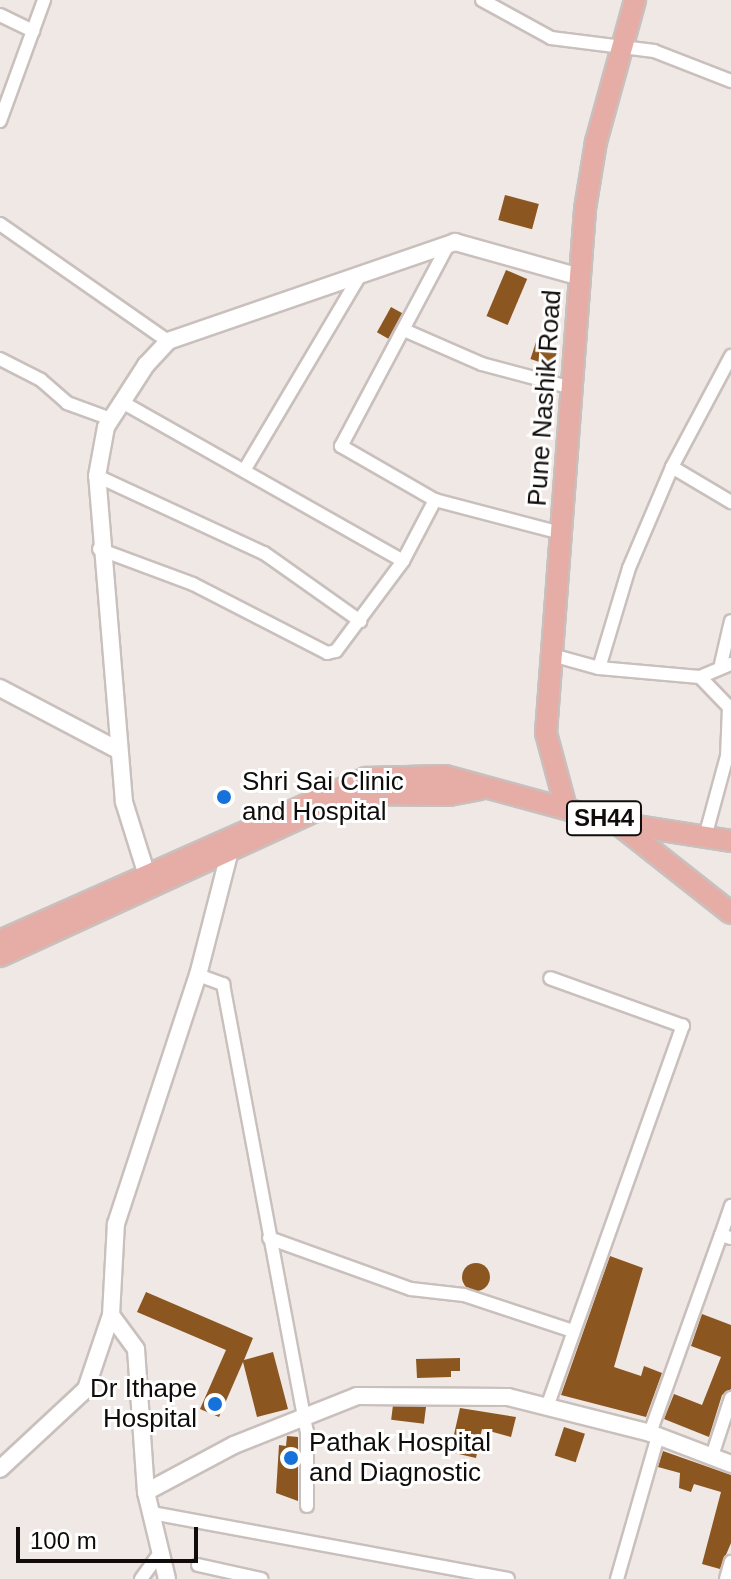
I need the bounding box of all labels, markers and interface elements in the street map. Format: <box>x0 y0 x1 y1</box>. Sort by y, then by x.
street label: Pune Nashik Road <box>522 289 568 507</box>
place label: Shri Sai Clinic and Hospital <box>242 766 404 828</box>
marker: Shri Sai Clinic and Hospital <box>213 786 235 808</box>
road number: SH44 <box>564 798 644 838</box>
place label: Dr Ithape Hospital <box>90 1373 197 1434</box>
marker: Dr Ithape Hospital <box>204 1393 226 1415</box>
place label: Pathak Hospital and Diagnostic <box>309 1427 491 1488</box>
marker: Pathak Hospital and Diagnostic <box>280 1447 302 1469</box>
scale bar <box>20 1511 202 1561</box>
text: 100 m <box>30 1527 97 1554</box>

